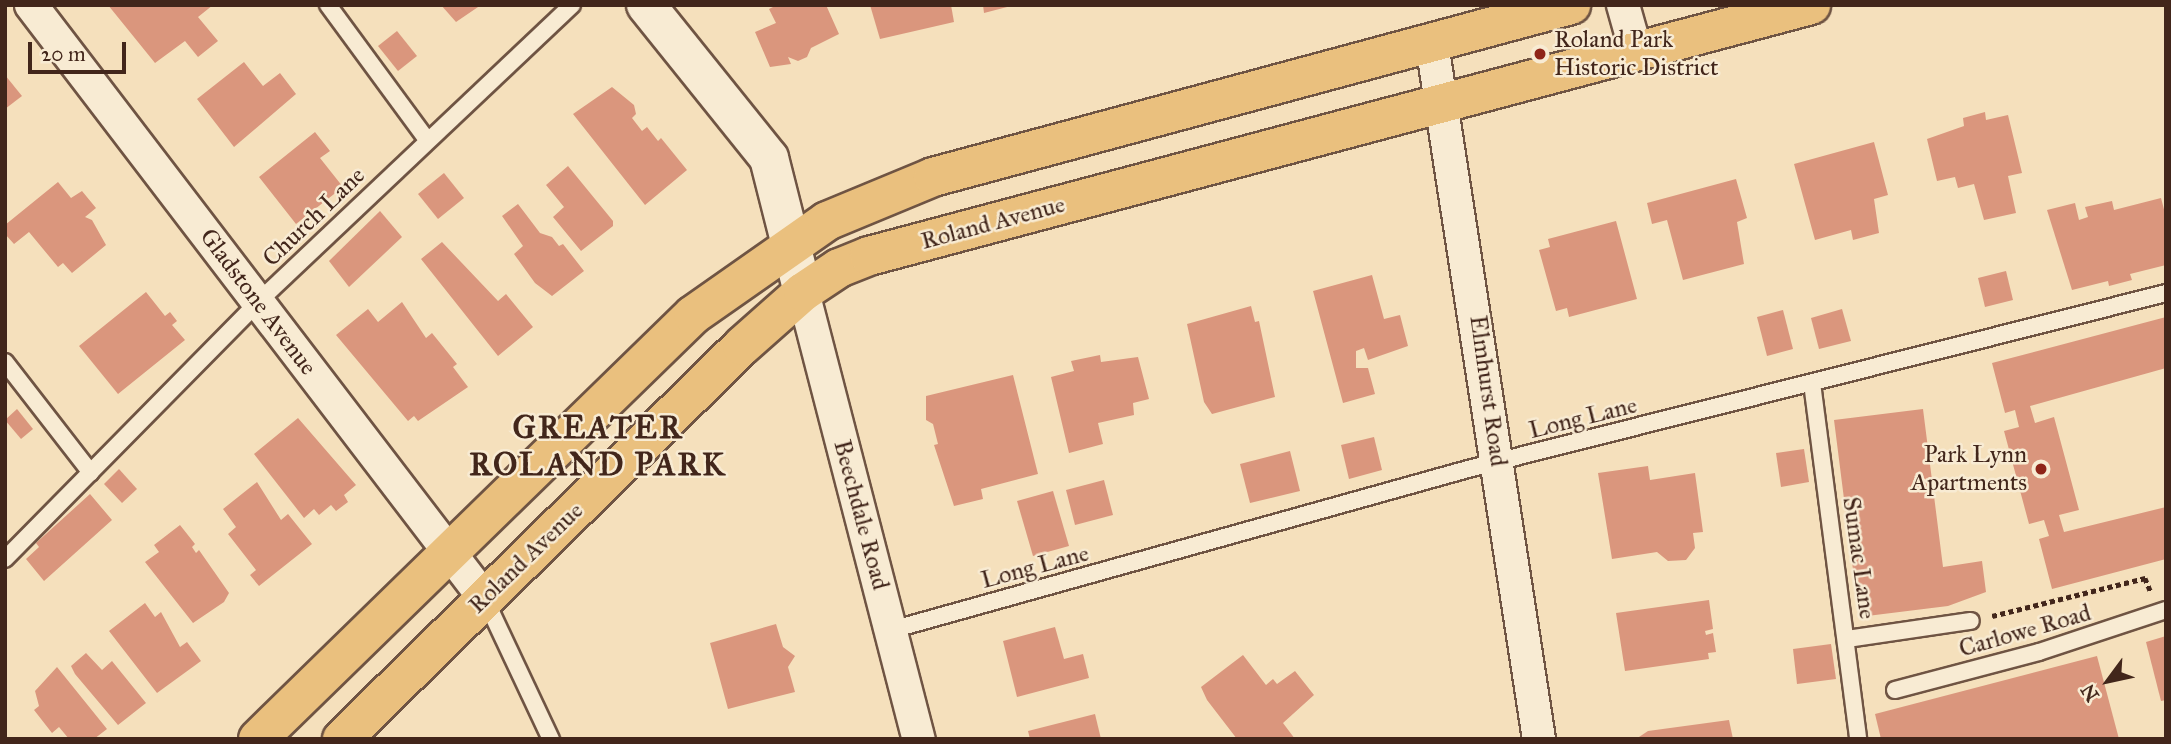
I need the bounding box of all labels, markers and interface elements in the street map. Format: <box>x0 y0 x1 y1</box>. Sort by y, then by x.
place label: Roland Park Historic District <box>1554 26 1719 82</box>
scale bar <box>32 28 130 72</box>
text: 20 m <box>41 41 86 67</box>
marker: Roland Park Historic District <box>1532 46 1548 62</box>
street label: Church Lane <box>257 161 371 273</box>
street label: Roland Avenue <box>918 190 1068 256</box>
street label: Gladstone Avenue <box>194 223 322 381</box>
street label: Elmhurst Road <box>1463 314 1513 468</box>
street label: Long Lane <box>1526 391 1640 445</box>
district label: GREATER ROLAND PARK <box>471 410 725 485</box>
street label: Beechdale Road <box>827 437 895 593</box>
place label: Park Lynn Apartments <box>1911 441 2027 497</box>
marker: Park Lynn Apartments <box>2033 461 2049 477</box>
street label: Sumac Lane <box>1836 495 1882 621</box>
street label: Roland Avenue <box>463 496 589 620</box>
street label: Long Lane <box>978 539 1092 595</box>
street label: Carlowe Road <box>1956 598 2094 664</box>
north arrow <box>2073 646 2143 716</box>
text: N <box>2076 680 2104 706</box>

